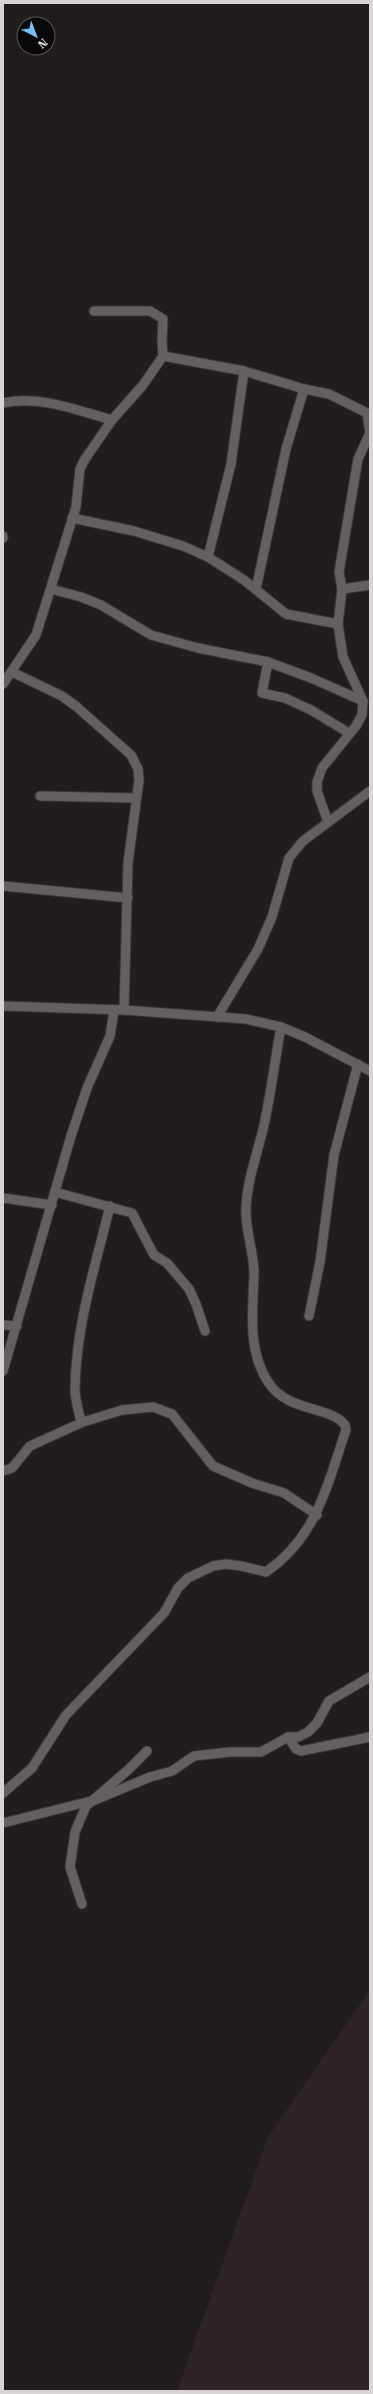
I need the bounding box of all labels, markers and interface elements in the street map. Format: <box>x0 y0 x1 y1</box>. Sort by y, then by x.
north arrow <box>16 16 56 56</box>
text: N <box>34 35 50 51</box>

